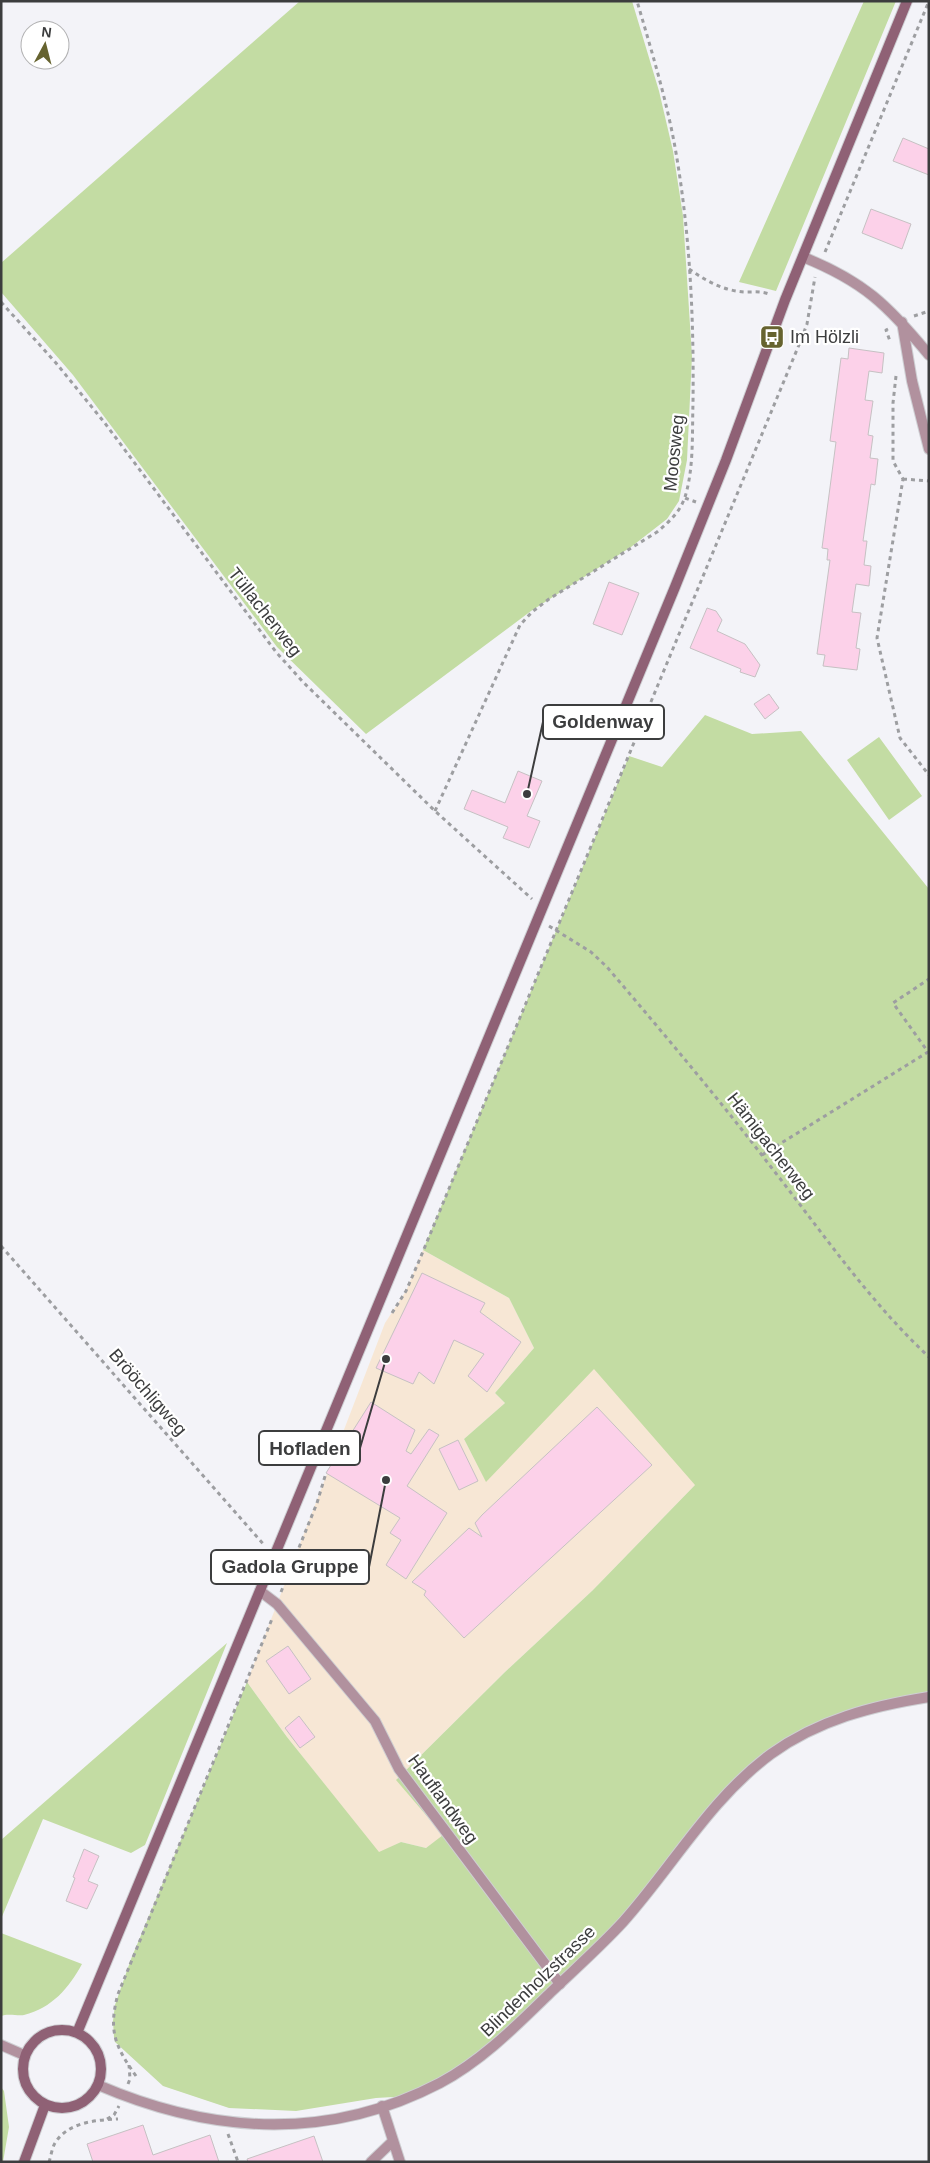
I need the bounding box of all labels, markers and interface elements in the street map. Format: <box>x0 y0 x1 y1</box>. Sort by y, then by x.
north arrow <box>20 20 70 70</box>
text: N <box>41 24 53 41</box>
bus stop icon: Im Hölzli <box>759 324 785 350</box>
place label: Im Hölzli <box>790 327 859 347</box>
street label: Moosweg <box>660 414 688 492</box>
street label: Tüllacherweg <box>224 564 306 660</box>
callout: Goldenway <box>543 705 664 739</box>
text: Goldenway <box>552 711 654 732</box>
street label: Hämigacherweg <box>723 1089 819 1203</box>
street label: Brööchligweg <box>105 1345 191 1439</box>
callout: Hofladen <box>259 1431 360 1465</box>
text: Hofladen <box>269 1438 351 1459</box>
callout: Gadola Gruppe <box>211 1550 369 1584</box>
text: Gadola Gruppe <box>221 1556 359 1577</box>
street label: Hauflandweg <box>404 1751 482 1847</box>
street label: Blindenholzstrasse <box>477 1921 599 2041</box>

